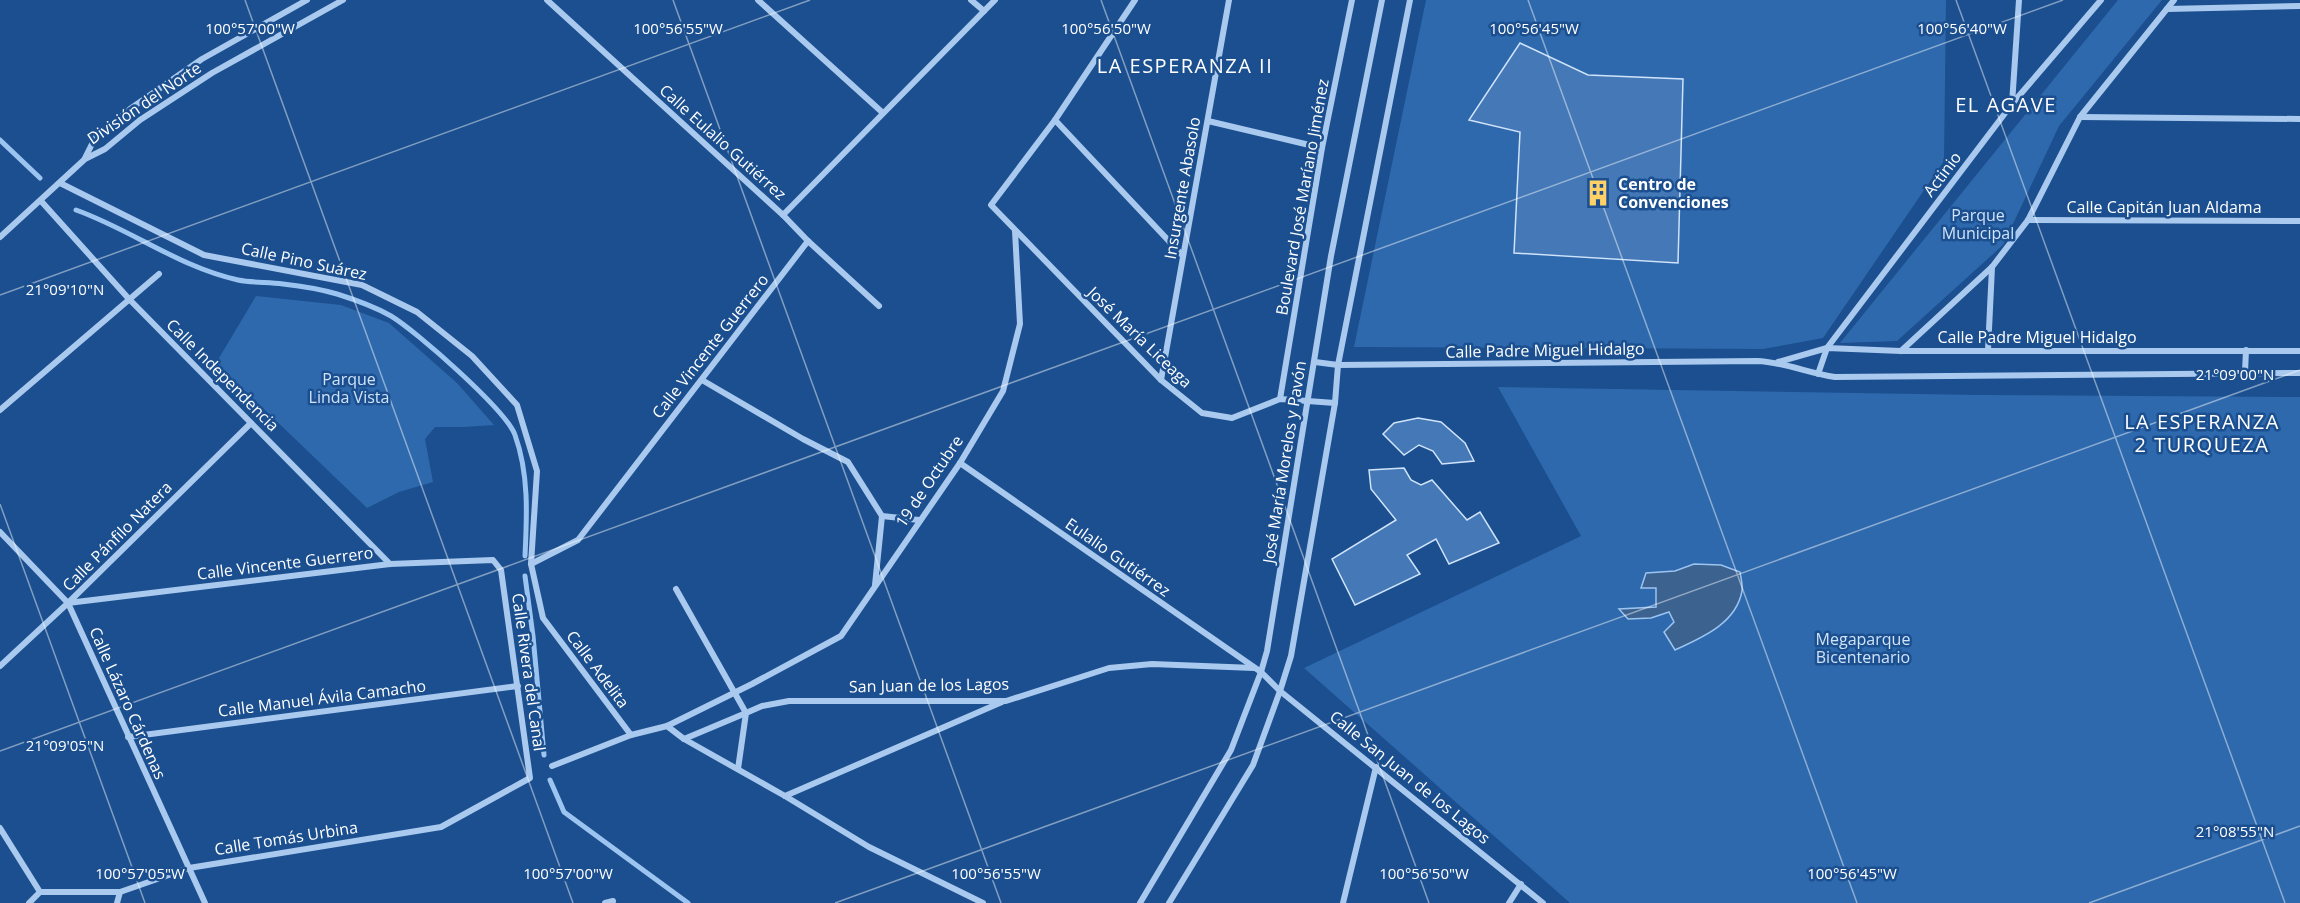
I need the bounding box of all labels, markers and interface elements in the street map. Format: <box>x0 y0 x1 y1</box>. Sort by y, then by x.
text: 100°57'00"W <box>205 18 295 38</box>
text: 100°56'55"W <box>633 18 723 38</box>
text: 100°56'50"W <box>1061 18 1151 38</box>
text: 100°56'45"W <box>1489 18 1579 38</box>
text: 100°56'40"W <box>1917 18 2007 38</box>
district label: LA ESPERANZA II <box>1097 52 1273 79</box>
street label: División del Norte <box>83 57 205 149</box>
street label: Boulevard José Maríano Jiménez <box>1270 77 1334 317</box>
street label: Calle Eulalio Gutiérrez <box>655 79 791 205</box>
district label: EL AGAVE <box>1955 91 2057 118</box>
street label: Insurgente Abasolo <box>1159 115 1205 261</box>
street label: Actinio <box>1918 147 1966 201</box>
place label: Centro de Convenciones <box>1618 173 1729 213</box>
building icon: Centro de Convenciones <box>1583 178 1613 208</box>
street label: Calle Capitán Juan Aldama <box>2066 196 2262 218</box>
park label: Parque Municipal <box>1942 204 2014 244</box>
street label: Calle Pino Suárez <box>239 237 369 285</box>
street label: Calle Vincente Guerrero <box>647 269 773 423</box>
text: 21°09'10"N <box>26 279 104 299</box>
street label: José María Liceaga <box>1082 280 1197 393</box>
street label: Calle Independencia <box>162 314 284 436</box>
street label: Calle Padre Miguel Hidalgo <box>1937 326 2137 348</box>
street label: Calle Padre Miguel Hidalgo <box>1445 337 1645 363</box>
street label: José María Morelos y Pavón <box>1257 359 1311 567</box>
text: 21°09'00"N <box>2196 364 2274 384</box>
park label: Parque Linda Vista <box>309 368 389 408</box>
district label: LA ESPERANZA 2 TURQUEZA <box>2124 408 2280 458</box>
street label: 19 de Octubre <box>890 431 968 531</box>
street label: Calle Pánfilo Natera <box>57 476 177 596</box>
street label: Eulalio Gutiérrez <box>1061 513 1175 601</box>
street label: Calle Vincente Guerrero <box>196 541 374 585</box>
street label: Calle Rivera del Canal <box>507 592 551 752</box>
street label: Calle Lázaro Cárdenas <box>84 623 172 783</box>
street label: Calle Adelita <box>562 626 634 712</box>
park label: Megaparque Bicentenario <box>1816 628 1910 668</box>
street label: San Juan de los Lagos <box>849 673 1009 697</box>
street label: Calle Manuel Ávila Camacho <box>217 674 427 722</box>
street label: Calle San Juan de los Lagos <box>1325 705 1495 849</box>
text: 21°09'05"N <box>26 735 104 755</box>
street label: Calle Tomás Urbina <box>213 816 359 860</box>
text: 21°08'55"N <box>2196 821 2274 841</box>
text: 100°57'05"W <box>95 863 185 883</box>
text: 100°57'00"W <box>523 863 613 883</box>
text: 100°56'55"W <box>951 863 1041 883</box>
text: 100°56'50"W <box>1379 863 1469 883</box>
text: 100°56'45"W <box>1807 863 1897 883</box>

